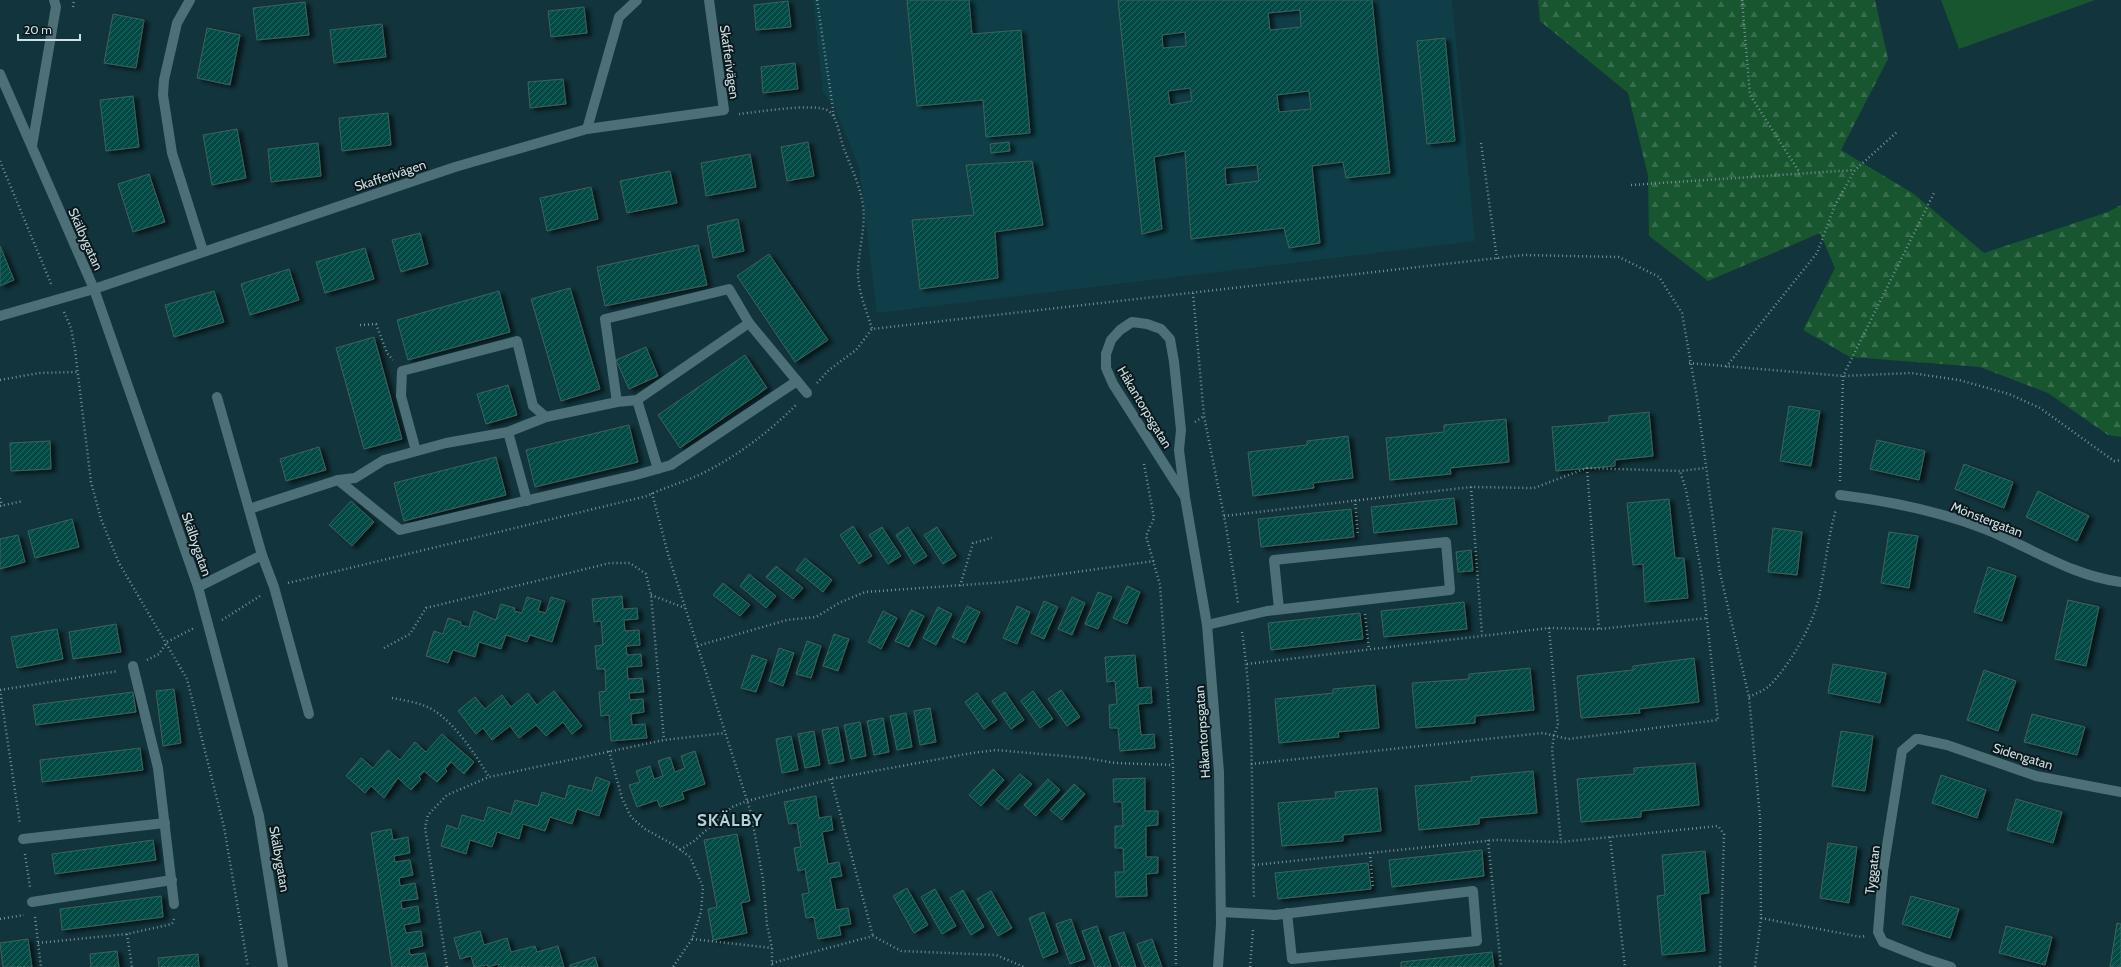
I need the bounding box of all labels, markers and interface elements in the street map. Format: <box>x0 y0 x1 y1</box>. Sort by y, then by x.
scale bar <box>18 16 80 42</box>
text: 20 m <box>24 22 52 37</box>
street label: Skafferivägen <box>717 24 743 100</box>
street label: Skafferivägen <box>352 156 428 194</box>
street label: Skälbygatan <box>65 205 107 273</box>
street label: Håkantorpsgatan <box>1114 363 1176 451</box>
street label: Mönstergatan <box>1949 498 2025 540</box>
street label: Skälbygatan <box>179 510 215 578</box>
street label: Håkantorpsgatan <box>1191 685 1213 779</box>
street label: Sidengatan <box>1991 739 2055 773</box>
district label: SKÄLBY <box>697 810 763 830</box>
street label: Skälbygatan <box>266 825 294 893</box>
street label: Tyggatan <box>1861 845 1883 895</box>

